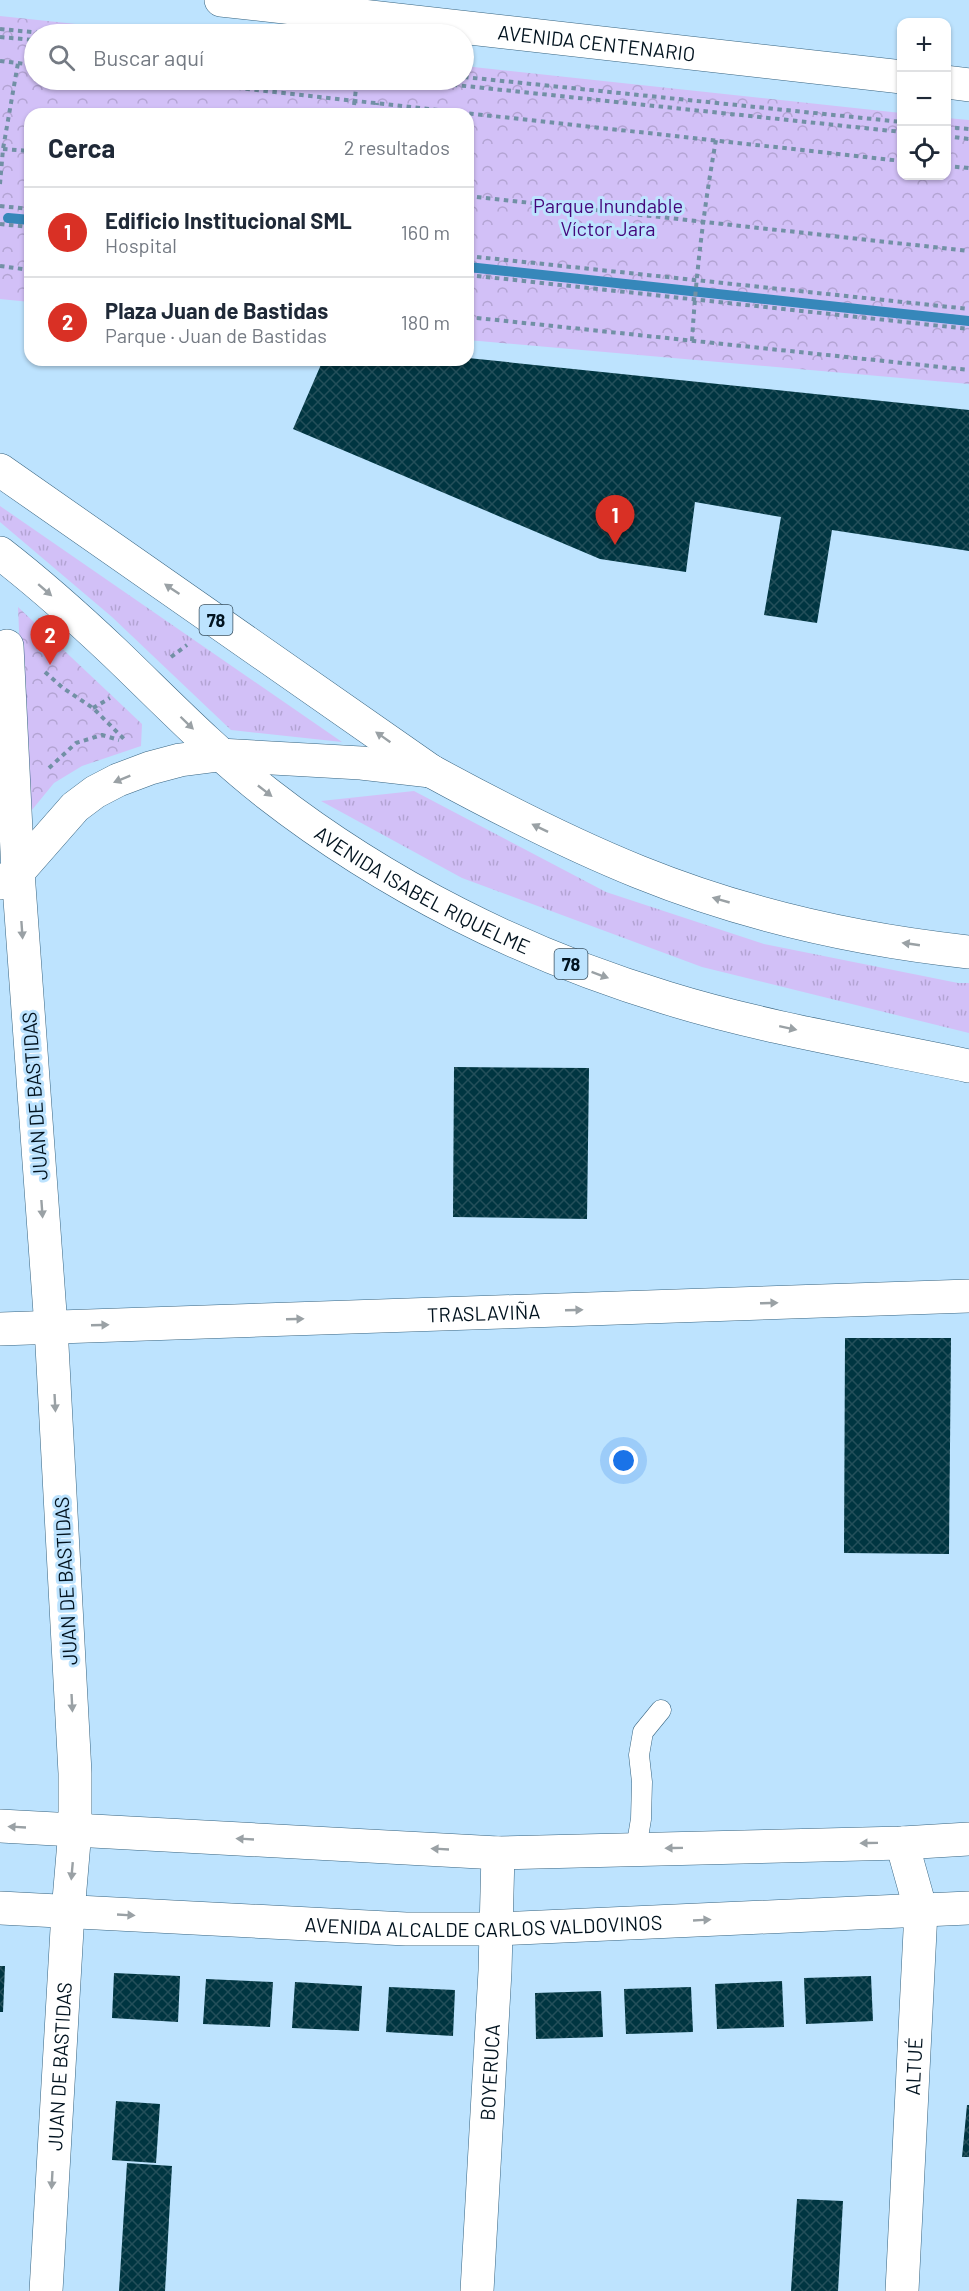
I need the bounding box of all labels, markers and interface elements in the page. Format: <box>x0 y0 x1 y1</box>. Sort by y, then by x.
map controls <box>897 18 951 180</box>
button: + <box>897 18 951 72</box>
street label: AVENIDA CENTENARIO <box>497 19 697 66</box>
search box <box>24 24 474 90</box>
icon: search <box>45 41 78 74</box>
text: Buscar aquí <box>93 44 204 70</box>
button: − <box>897 72 951 126</box>
button: locate <box>897 126 951 180</box>
text: Cerca <box>48 132 115 163</box>
text: 2 resultados <box>344 135 450 159</box>
park label: Parque Inundable Víctor Jara <box>533 193 683 240</box>
text: Edificio Institucional SML <box>105 207 352 233</box>
text: 1 <box>64 220 71 244</box>
text: 160 m <box>401 220 450 244</box>
text: Hospital <box>105 233 177 257</box>
text: Plaza Juan de Bastidas <box>105 297 328 323</box>
text: 2 <box>62 310 73 334</box>
text: 180 m <box>401 310 450 334</box>
text: Parque · Juan de Bastidas <box>105 323 327 347</box>
pin: 1 <box>596 496 634 545</box>
one-way arrow <box>37 583 52 596</box>
one-way arrow <box>164 583 180 595</box>
road number: 78 <box>200 605 232 635</box>
pin: 2 <box>31 616 70 665</box>
one-way arrow <box>180 716 194 730</box>
one-way arrow <box>376 731 392 743</box>
one-way arrow <box>113 774 131 784</box>
one-way arrow <box>257 785 273 798</box>
street label: AVENIDA ISABEL RIQUELME <box>310 820 534 959</box>
one-way arrow <box>532 824 549 833</box>
one-way arrow <box>712 895 730 904</box>
one-way arrow <box>17 921 27 940</box>
one-way arrow <box>901 940 920 949</box>
road number: 78 <box>554 949 588 979</box>
one-way arrow <box>591 971 609 981</box>
street label: JUAN DE BASTIDAS <box>16 1011 52 1181</box>
one-way arrow <box>778 1023 797 1033</box>
one-way arrow <box>38 1199 47 1218</box>
one-way arrow <box>760 1298 779 1308</box>
street label: TRASLAVIÑA <box>427 1299 541 1326</box>
one-way arrow <box>565 1305 584 1314</box>
one-way arrow <box>286 1314 305 1323</box>
one-way arrow <box>91 1321 110 1330</box>
one-way arrow <box>51 1394 60 1413</box>
your location <box>609 1446 638 1475</box>
street label: JUAN DE BASTIDAS <box>49 1496 81 1666</box>
one-way arrow <box>67 1693 76 1712</box>
one-way arrow <box>7 1822 26 1832</box>
one-way arrow <box>236 1834 255 1844</box>
one-way arrow <box>859 1839 878 1848</box>
one-way arrow <box>664 1844 683 1853</box>
one-way arrow <box>431 1845 450 1854</box>
one-way arrow <box>67 1862 76 1881</box>
one-way arrow <box>117 1910 136 1919</box>
street label: AVENIDA ALCALDE CARLOS VALDOVINOS <box>304 1910 663 1941</box>
one-way arrow <box>692 1915 711 1924</box>
street label: JUAN DE BASTIDAS <box>42 1981 76 2151</box>
street label: BOYERUCA <box>475 2023 504 2121</box>
street label: ALTUÉ <box>900 2037 927 2096</box>
one-way arrow <box>48 2170 57 2189</box>

